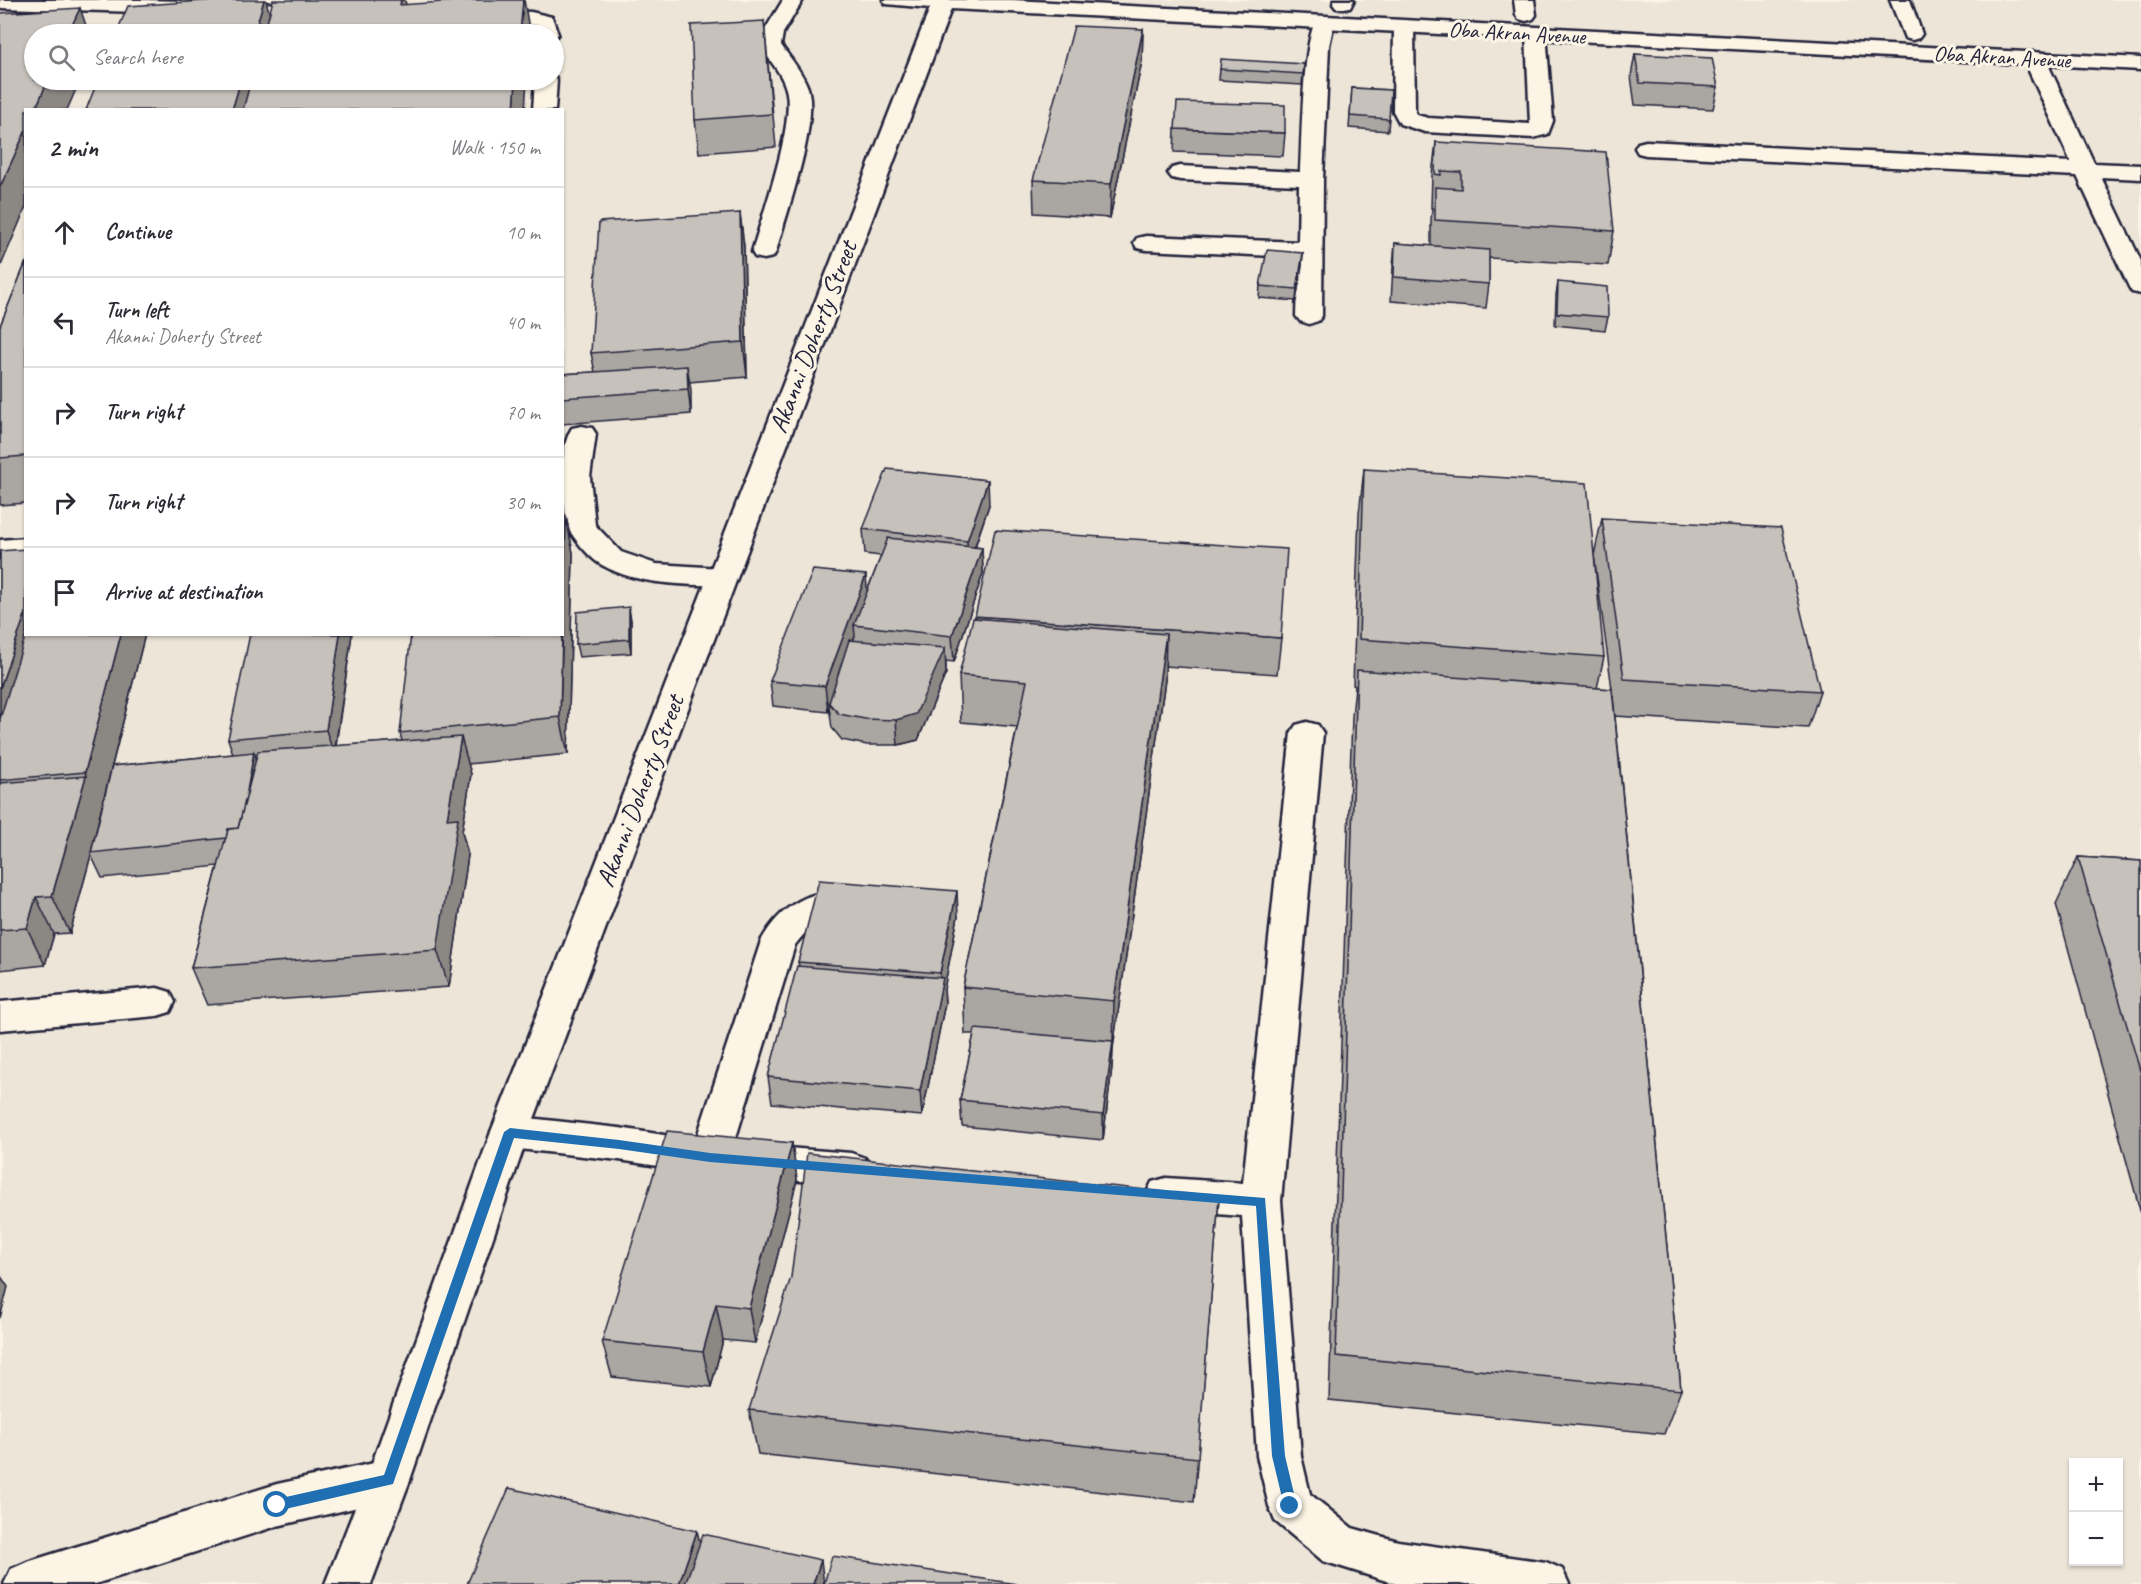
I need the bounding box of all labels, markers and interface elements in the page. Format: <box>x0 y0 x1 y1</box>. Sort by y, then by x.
street label: Oba Akran Avenue <box>1448 15 1588 51</box>
search box <box>24 24 564 90</box>
street label: Oba Akran Avenue <box>1933 39 2073 75</box>
icon: search <box>45 41 78 74</box>
text: Search here <box>93 43 183 71</box>
text: 2 min <box>48 131 98 164</box>
text: Walk · 150 m <box>450 135 540 160</box>
icon: ahead <box>48 216 81 249</box>
text: Continue <box>105 218 171 246</box>
text: 10 m <box>506 220 540 245</box>
street label: Akanni Doherty Street <box>761 234 866 437</box>
text: Turn left <box>105 296 169 324</box>
icon: left <box>48 306 81 339</box>
text: 40 m <box>506 310 540 335</box>
text: Akanni Doherty Street <box>105 324 261 349</box>
icon: right <box>48 396 81 429</box>
text: Turn right <box>105 398 182 426</box>
text: 70 m <box>506 400 540 425</box>
icon: right <box>48 486 81 519</box>
text: Turn right <box>105 488 182 516</box>
text: 30 m <box>506 490 540 515</box>
icon: arrive <box>48 576 81 609</box>
text: Arrive at destination <box>105 578 262 606</box>
street label: Akanni Doherty Street <box>588 688 693 891</box>
map controls <box>2069 1458 2123 1566</box>
button: + <box>2069 1458 2123 1512</box>
route start <box>263 1491 289 1517</box>
route end <box>1276 1492 1302 1518</box>
button: − <box>2069 1512 2123 1566</box>

